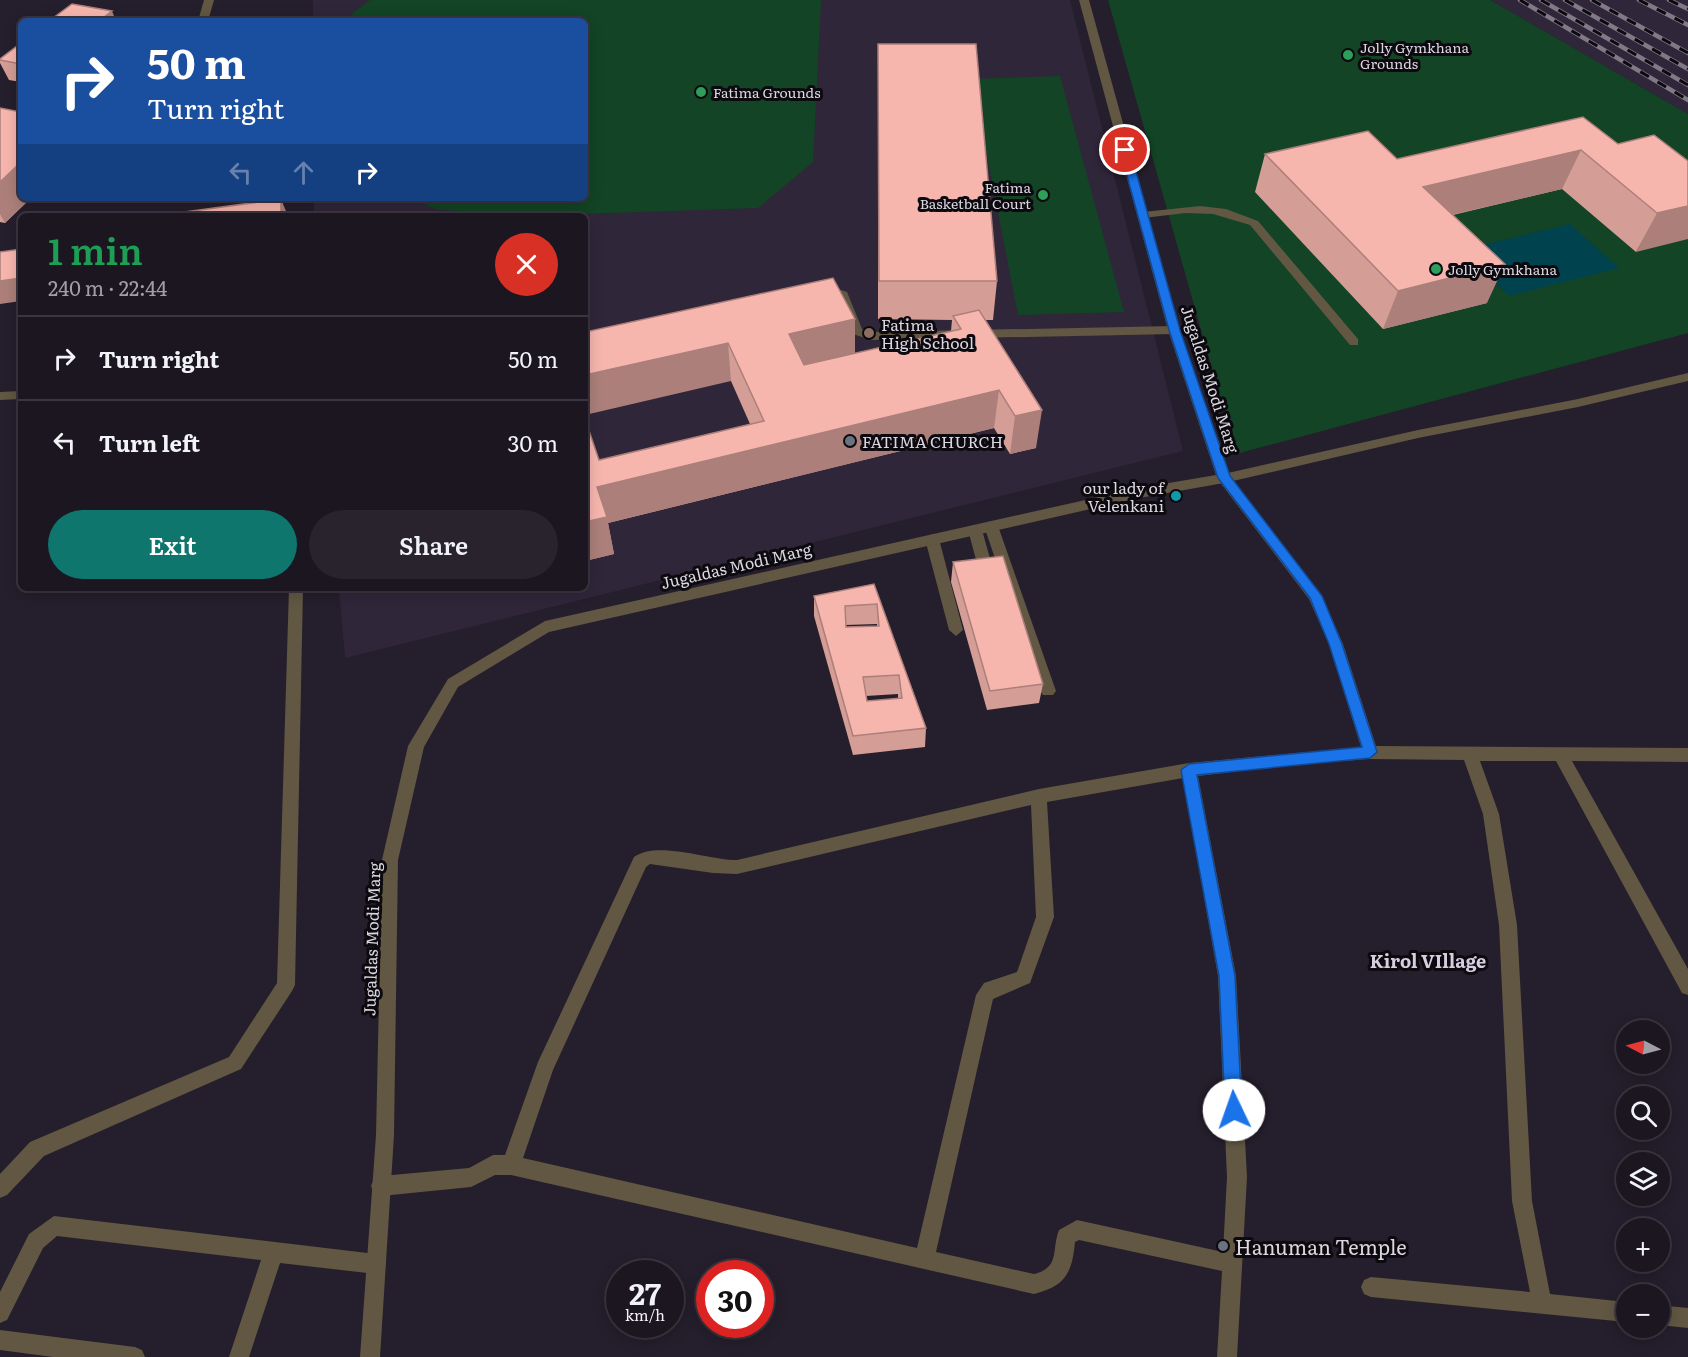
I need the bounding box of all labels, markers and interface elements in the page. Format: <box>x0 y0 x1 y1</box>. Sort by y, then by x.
text: 50 m <box>147 30 246 92</box>
place label: Jolly Gymkhana Grounds <box>1360 37 1469 73</box>
icon: right <box>48 42 126 120</box>
marker: Jolly Gymkhana Grounds <box>1341 48 1355 62</box>
place label: Fatima Grounds <box>713 82 821 102</box>
marker: Fatima Grounds <box>694 85 708 99</box>
text: Turn right <box>147 87 284 127</box>
pin <box>1099 124 1150 175</box>
icon: arrive <box>1108 133 1141 166</box>
icon: left <box>224 156 257 189</box>
icon: ahead <box>287 156 320 189</box>
icon: right <box>350 156 383 189</box>
place label: Fatima Basketball Court <box>920 177 1031 213</box>
marker: Fatima Basketball Court <box>1036 188 1050 202</box>
text: 1 min <box>48 223 143 276</box>
button: close <box>495 233 558 296</box>
place label: Jolly Gymkhana <box>1448 259 1557 279</box>
marker: Jolly Gymkhana <box>1429 262 1443 276</box>
text: 240 m · 22:44 <box>48 272 167 302</box>
street label: Jugaldas Modi Marg <box>1176 302 1246 456</box>
place label: Fatima High School <box>881 312 974 354</box>
marker: Fatima High School <box>862 326 876 340</box>
icon: right <box>48 342 81 375</box>
text: Turn right <box>99 342 219 375</box>
text: 50 m <box>508 342 558 375</box>
icon: left <box>48 426 81 459</box>
text: Turn left <box>99 426 200 459</box>
text: 30 m <box>508 426 558 459</box>
place label: FATIMA CHURCH <box>862 429 1003 453</box>
marker: FATIMA CHURCH <box>843 434 857 448</box>
place label: our lady of Velenkani <box>1083 475 1166 517</box>
marker: our lady of Velenkani <box>1169 489 1183 503</box>
button: Exit <box>48 510 297 579</box>
button: Share <box>309 510 558 579</box>
street label: Jugaldas Modi Marg <box>658 536 814 594</box>
street label: Jugaldas Modi Marg <box>356 862 386 1016</box>
district label: Kirol VIllage <box>1370 947 1486 974</box>
north arrow <box>1616 1020 1670 1074</box>
map controls <box>1616 1020 1670 1338</box>
position arrow <box>1202 1078 1266 1142</box>
button: search <box>1616 1086 1670 1140</box>
button: layers <box>1616 1152 1670 1206</box>
button: + <box>1616 1218 1670 1272</box>
place label: Hanuman Temple <box>1235 1231 1407 1261</box>
marker: Hanuman Temple <box>1216 1239 1230 1253</box>
speed limit sign: 30 <box>696 1260 774 1338</box>
text: 27 <box>629 1270 661 1314</box>
button: − <box>1616 1284 1670 1338</box>
text: km/h <box>625 1303 665 1326</box>

